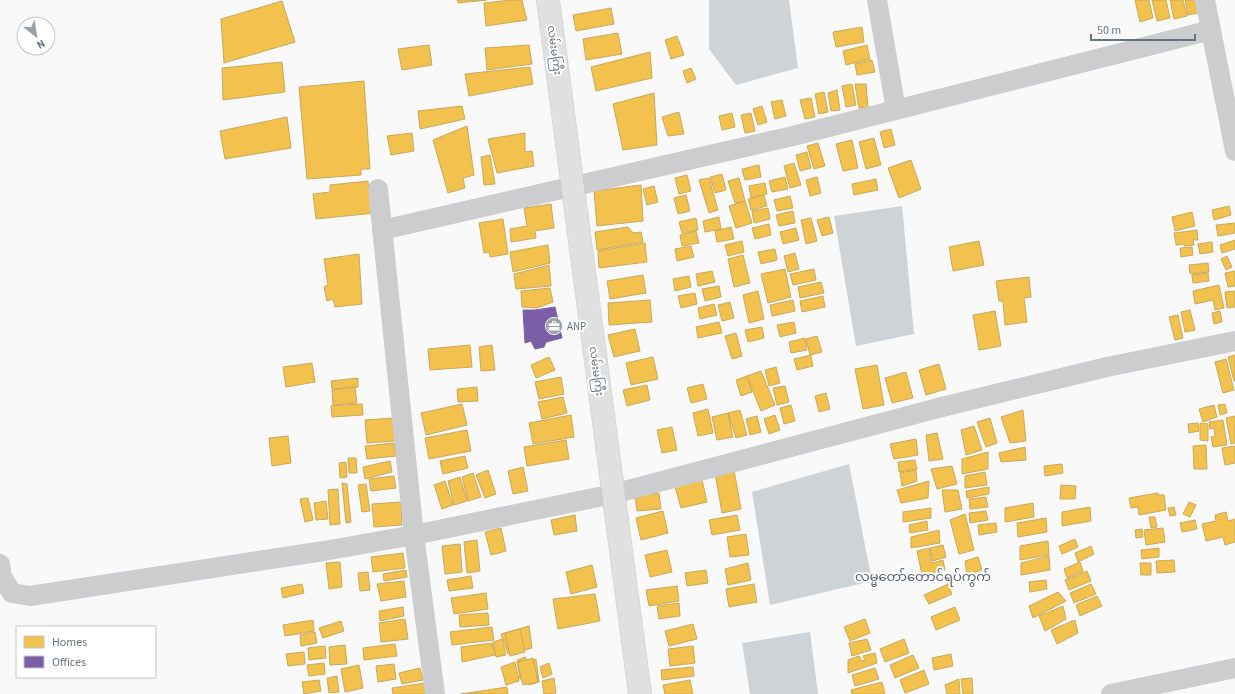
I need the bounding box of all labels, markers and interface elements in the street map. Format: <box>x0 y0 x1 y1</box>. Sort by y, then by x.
north arrow <box>16 16 56 56</box>
scale bar <box>1091 16 1195 42</box>
text: 50 m <box>1097 22 1121 39</box>
street label: လမ်းမကြီး <box>543 24 565 76</box>
text: N <box>34 36 48 53</box>
office icon: ANP <box>544 316 564 336</box>
place label: ANP <box>567 319 586 334</box>
street label: လမ်းမကြီး <box>585 345 607 397</box>
district label: လမ္မတော်တောင်ရပ်ကွက် <box>855 568 991 587</box>
legend <box>16 626 156 678</box>
text: Homes <box>52 634 87 651</box>
text: Offices <box>52 654 86 671</box>

